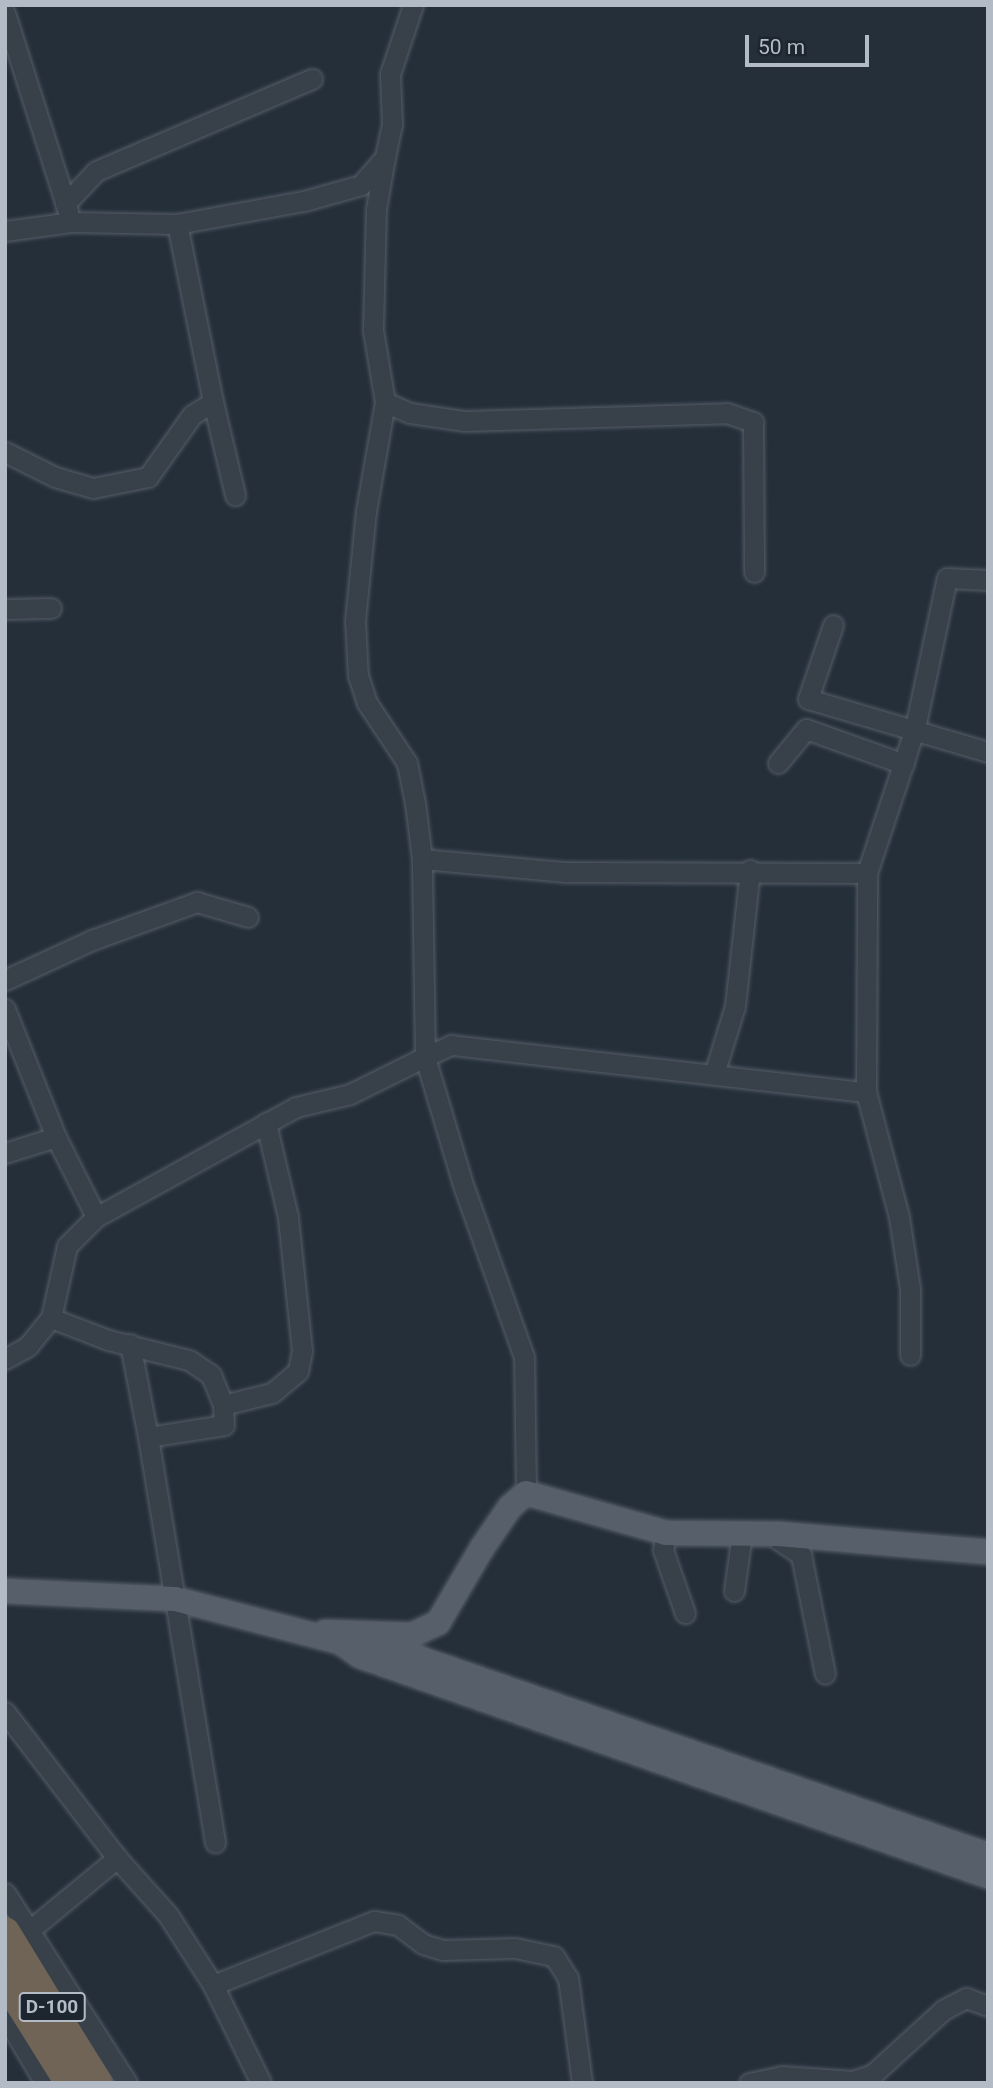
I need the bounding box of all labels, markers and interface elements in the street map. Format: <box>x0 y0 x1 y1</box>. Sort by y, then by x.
scale bar <box>748 21 872 65</box>
text: 50 m <box>758 35 805 59</box>
road number: D-100 <box>17 1992 87 2022</box>

